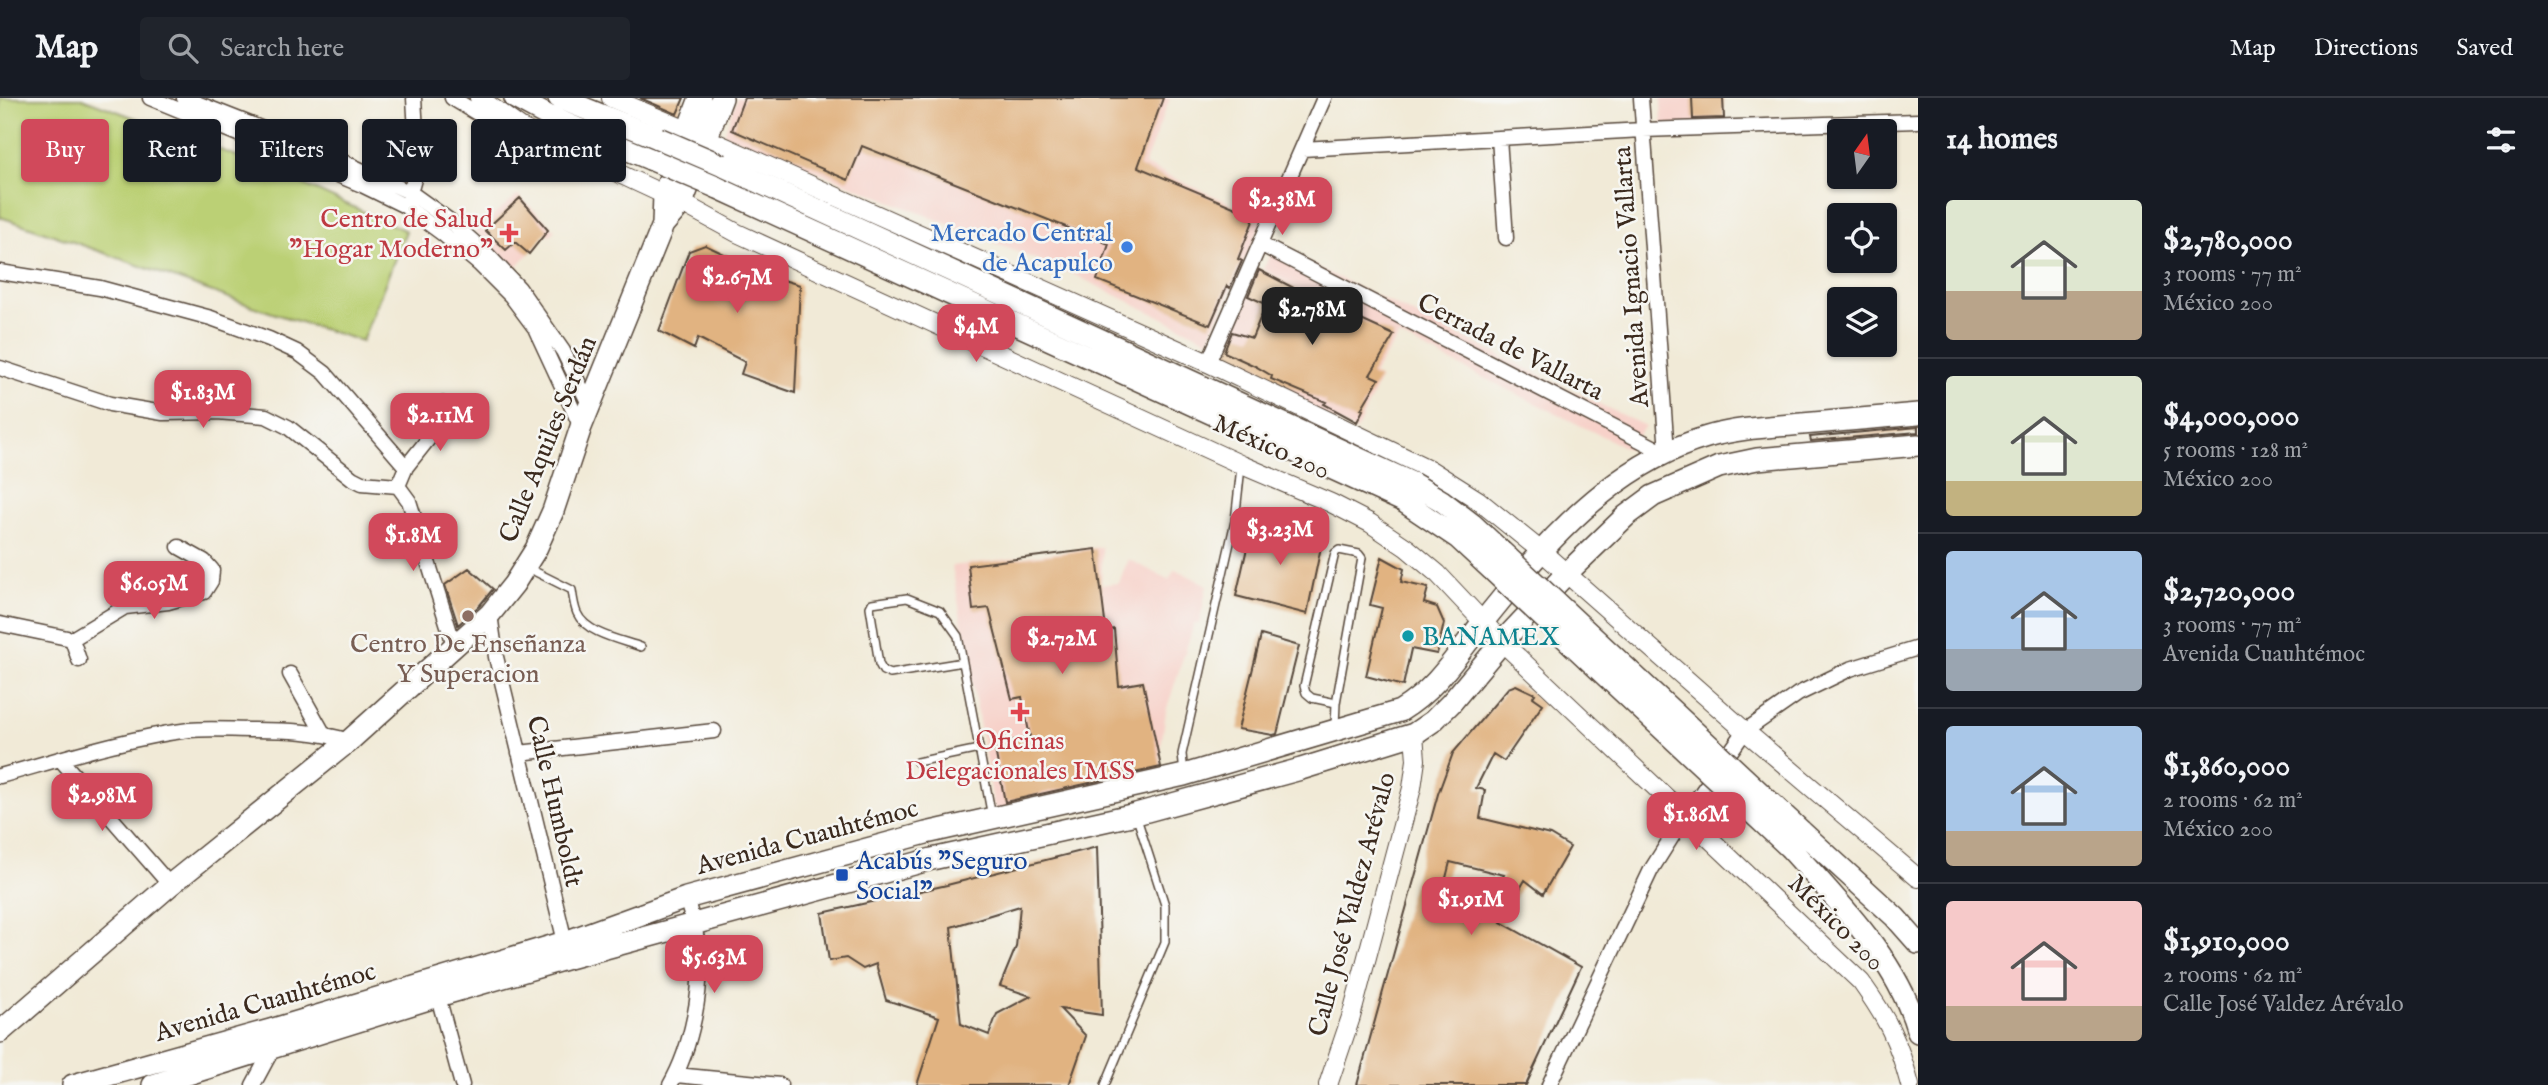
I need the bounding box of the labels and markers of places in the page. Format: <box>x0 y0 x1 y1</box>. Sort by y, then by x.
pin: $2.38M <box>1225 178 1339 237</box>
place label: Centro de Salud "Hogar Moderno" <box>289 203 493 266</box>
place label: Mercado Central de Acapulco <box>930 217 1114 280</box>
marker: Centro de Salud "Hogar Moderno" <box>499 223 519 243</box>
marker: Mercado Central de Acapulco <box>1119 239 1135 255</box>
pin: $2.67M <box>680 256 794 315</box>
pin: $2.78M <box>1255 288 1369 347</box>
pin: $4M <box>942 304 1010 364</box>
pin: $1.83M <box>146 370 260 430</box>
pin: $2.11M <box>383 394 497 453</box>
pin: $3.23M <box>1223 508 1337 567</box>
pin: $1.8M <box>364 514 462 573</box>
pin: $6.05M <box>97 561 211 621</box>
marker: Centro De Enseñanza Y Superacion <box>460 608 476 624</box>
pin: $2.72M <box>1005 616 1119 676</box>
place label: BANAMEX <box>1422 621 1560 654</box>
place label: Centro De Enseñanza Y Superacion <box>350 628 587 691</box>
marker: BANAMEX <box>1400 628 1416 644</box>
marker: Oficinas Delegacionales IMSS <box>1010 702 1030 722</box>
place label: Oficinas Delegacionales IMSS <box>905 725 1135 788</box>
pin: $2.98M <box>45 774 159 833</box>
pin: $1.86M <box>1639 792 1753 852</box>
place label: Acabús "Seguro Social" <box>855 845 1027 908</box>
marker: Acabús "Seguro Social" <box>834 867 850 883</box>
pin: $1.91M <box>1414 878 1528 937</box>
pin: $5.63M <box>657 936 771 995</box>

